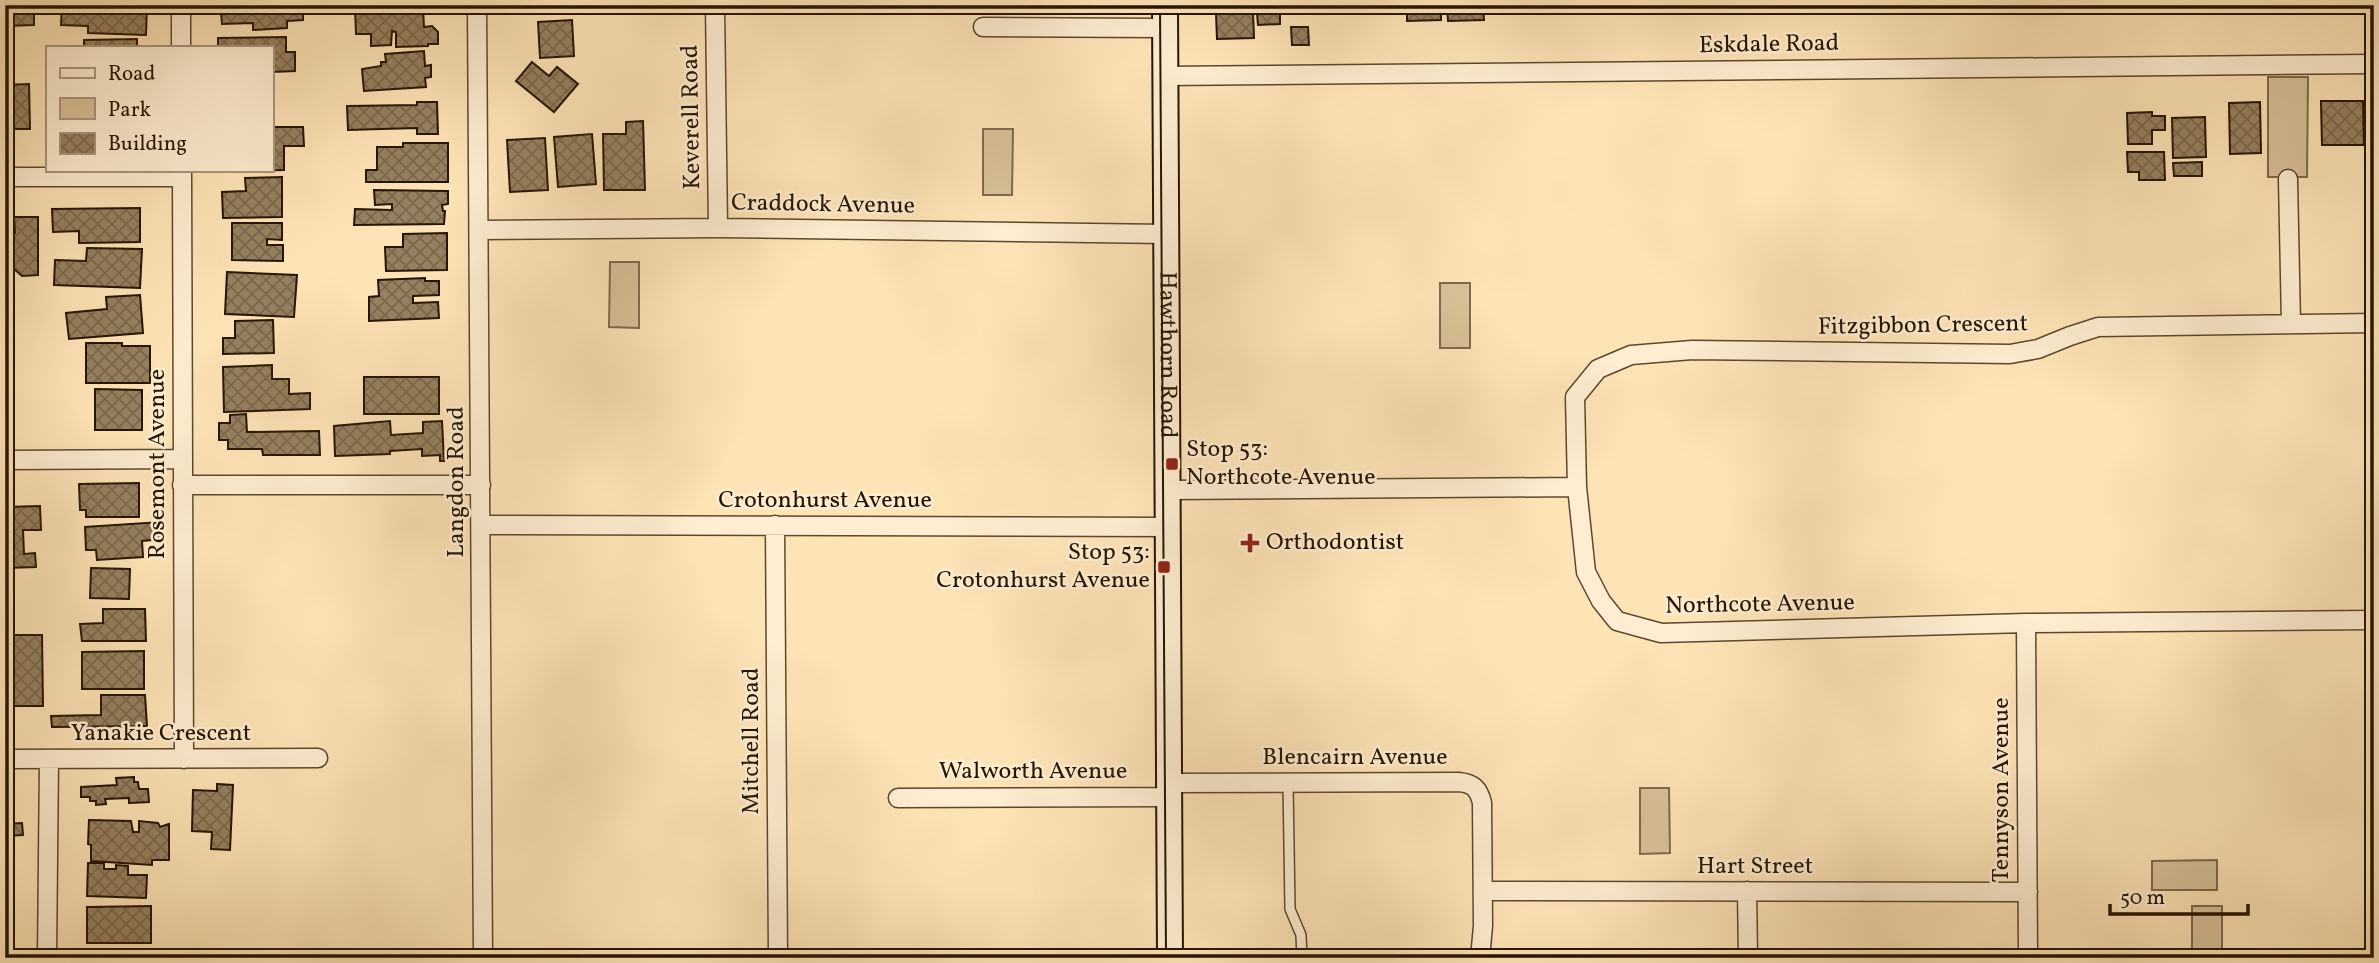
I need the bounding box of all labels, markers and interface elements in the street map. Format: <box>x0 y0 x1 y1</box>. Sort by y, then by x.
street label: Eskdale Road <box>1698 27 1840 63</box>
street label: Keverell Road <box>674 44 710 190</box>
legend <box>46 46 273 172</box>
text: Road <box>108 60 155 89</box>
text: Park <box>108 96 151 125</box>
text: Building <box>108 130 187 159</box>
street label: Craddock Avenue <box>731 186 915 224</box>
street label: Hawthorn Road <box>1149 271 1184 439</box>
street label: Fitzgibbon Crescent <box>1818 307 2028 345</box>
street label: Rosemont Avenue <box>141 369 175 559</box>
street label: Langdon Road <box>440 406 474 558</box>
place label: Stop 53: Northcote Avenue <box>1186 433 1376 495</box>
marker: Stop 53: Northcote Avenue <box>1164 456 1180 472</box>
street label: Crotonhurst Avenue <box>718 484 932 518</box>
place label: Orthodontist <box>1266 526 1404 560</box>
marker: Orthodontist <box>1240 533 1260 553</box>
place label: Stop 53: Crotonhurst Avenue <box>936 536 1150 598</box>
marker: Stop 53: Crotonhurst Avenue <box>1156 559 1172 575</box>
street label: Northcote Avenue <box>1665 586 1855 624</box>
street label: Mitchell Road <box>735 668 769 814</box>
street label: Tennyson Avenue <box>1985 697 2019 883</box>
street label: Yanakie Crescent <box>71 717 251 751</box>
street label: Blencairn Avenue <box>1262 741 1448 775</box>
street label: Walworth Avenue <box>939 755 1127 789</box>
street label: Hart Street <box>1697 850 1813 884</box>
scale bar <box>2110 872 2248 916</box>
text: 50 m <box>2120 884 2165 913</box>

